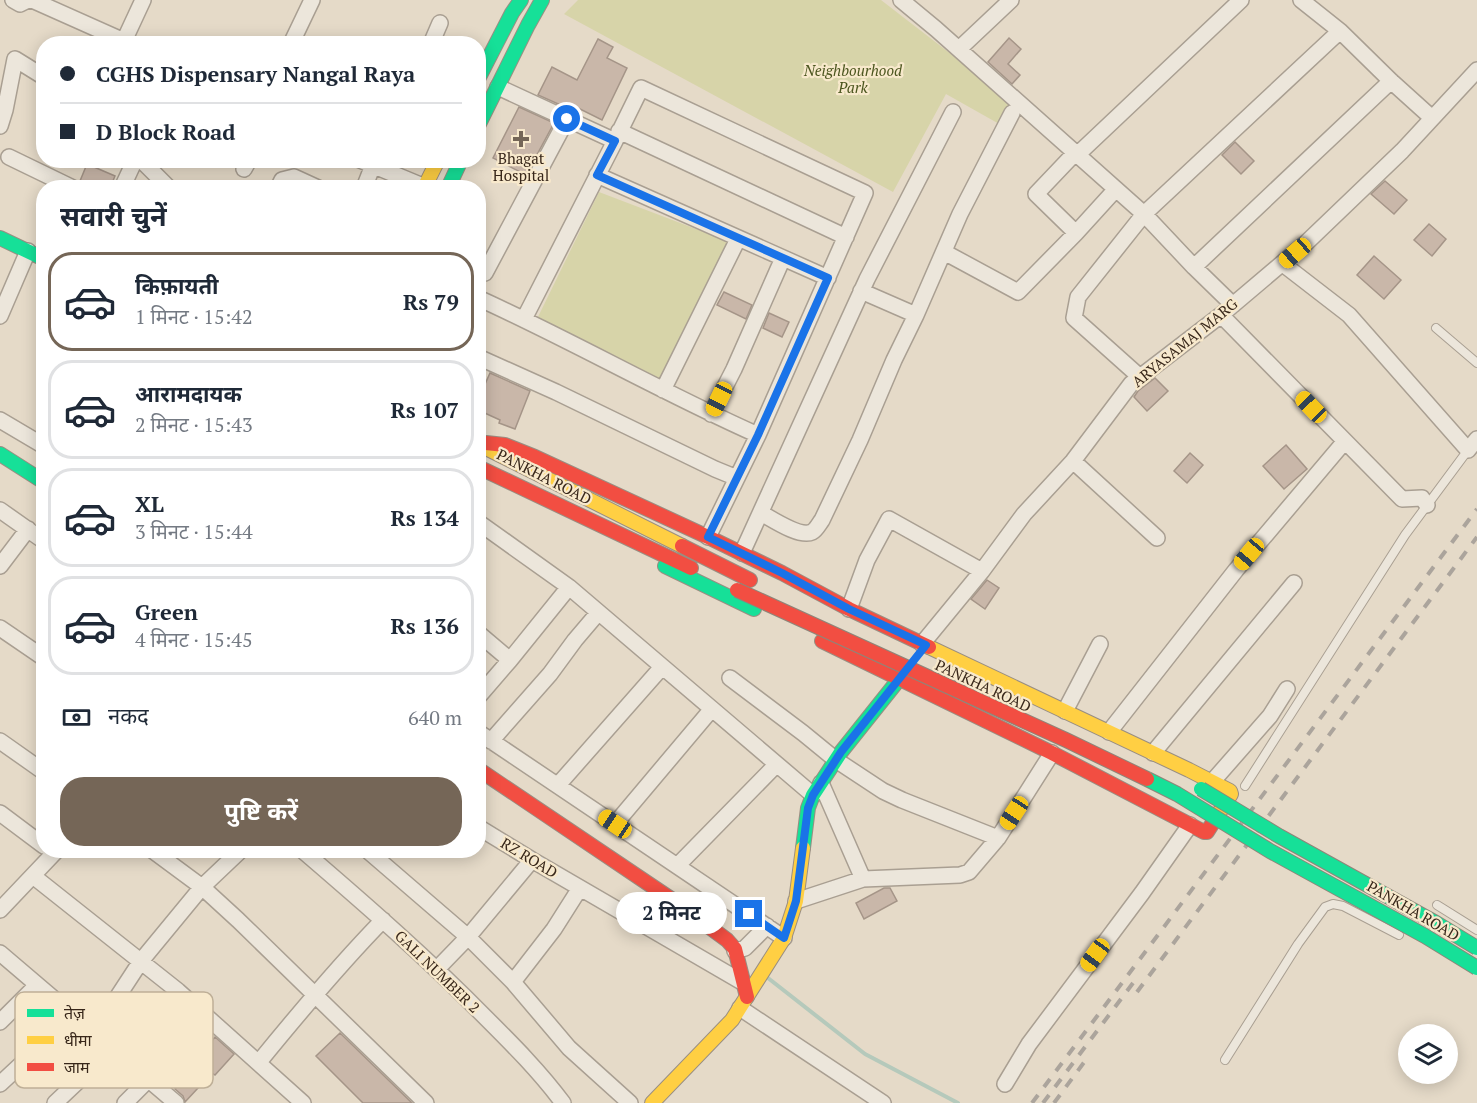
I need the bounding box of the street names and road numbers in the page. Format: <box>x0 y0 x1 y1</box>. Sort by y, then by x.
street label: ARYASAMAJ MARG <box>1127 293 1242 391</box>
street label: PANKHA ROAD <box>494 444 595 509</box>
street label: PANKHA ROAD <box>932 654 1035 716</box>
street label: RZ ROAD <box>498 832 561 882</box>
street label: PANKHA ROAD <box>1364 876 1463 945</box>
street label: GALI NUMBER 2 <box>391 926 485 1017</box>

